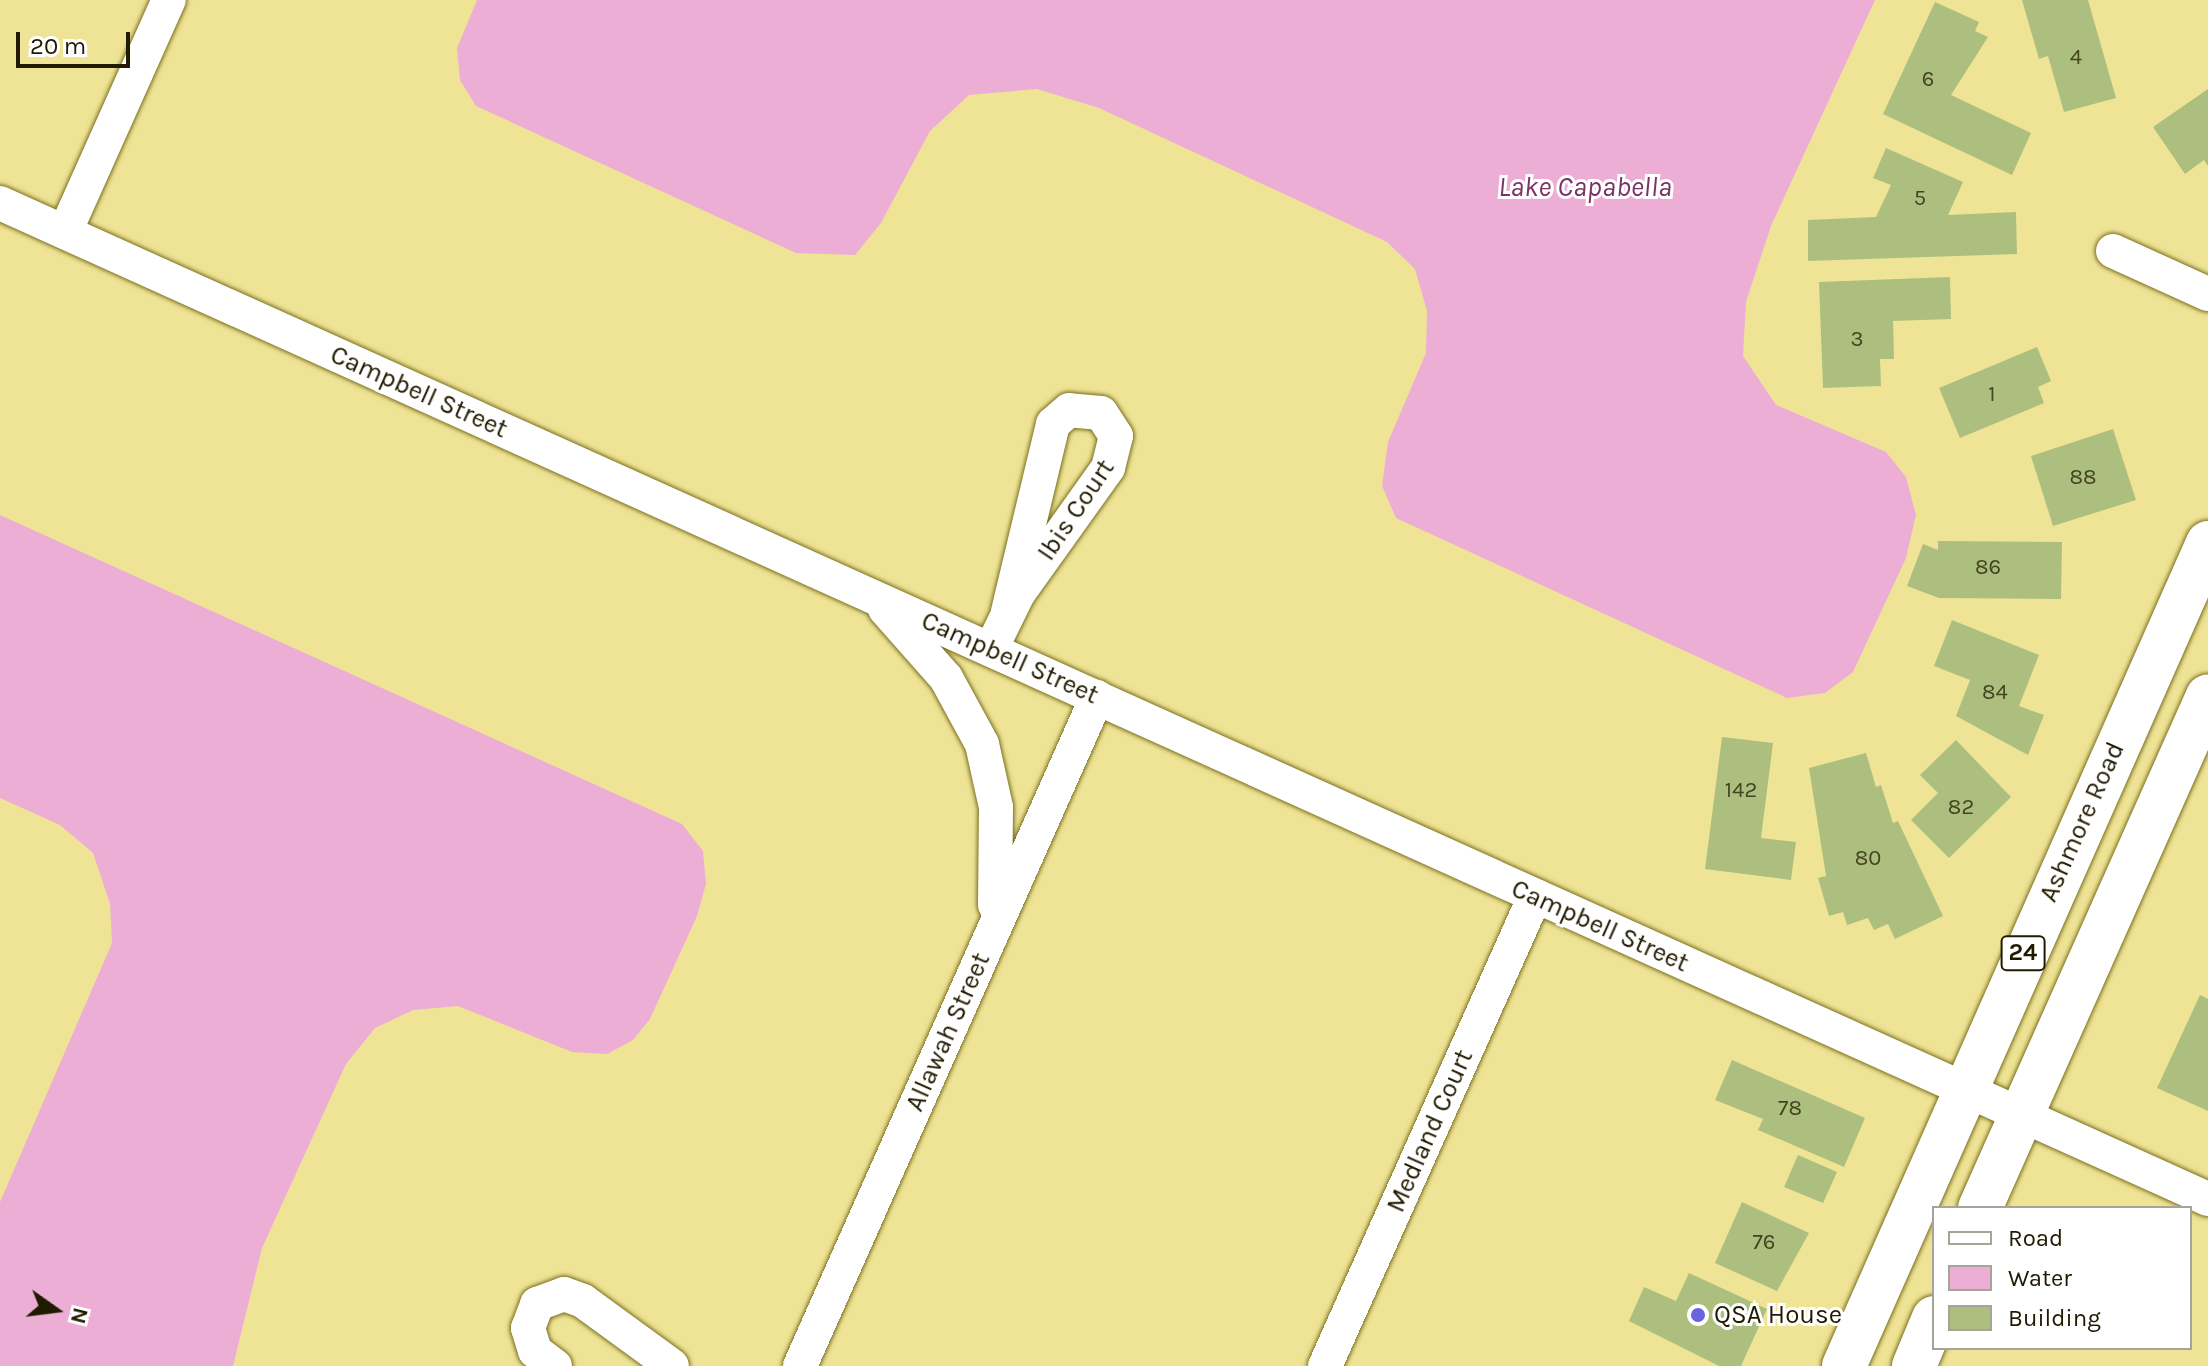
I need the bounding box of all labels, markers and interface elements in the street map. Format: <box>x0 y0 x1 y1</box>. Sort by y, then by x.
scale bar <box>20 16 134 66</box>
text: 20 m <box>30 32 86 60</box>
house number: 4 <box>2070 45 2082 71</box>
house number: 6 <box>1922 67 1934 93</box>
water label: Lake Capabella <box>1498 170 1672 204</box>
house number: 5 <box>1914 186 1926 212</box>
house number: 3 <box>1851 327 1863 353</box>
street label: Campbell Street <box>326 339 512 445</box>
house number: 1 <box>1988 382 1996 408</box>
street label: Ibis Court <box>1031 453 1121 567</box>
house number: 88 <box>2069 465 2097 491</box>
house number: 86 <box>1975 555 2001 581</box>
street label: Campbell Street <box>917 605 1103 711</box>
house number: 84 <box>1982 680 2008 706</box>
street label: Ashmore Road <box>2033 737 2131 907</box>
house number: 142 <box>1725 778 1757 804</box>
house number: 82 <box>1948 795 1974 821</box>
house number: 80 <box>1855 846 1881 872</box>
street label: Campbell Street <box>1507 873 1693 979</box>
road number: 24 <box>1999 933 2047 973</box>
street label: Allawah Street <box>899 948 997 1116</box>
street label: Medland Court <box>1380 1045 1480 1217</box>
house number: 78 <box>1778 1096 1802 1122</box>
legend <box>1932 1206 2192 1350</box>
text: Road <box>2008 1224 2063 1252</box>
house number: 76 <box>1753 1230 1775 1256</box>
text: Water <box>2008 1264 2072 1292</box>
north arrow <box>16 1270 96 1350</box>
place label: QSA House <box>1714 1299 1842 1331</box>
text: Building <box>2008 1304 2101 1332</box>
text: N <box>65 1305 94 1327</box>
marker: QSA House <box>1689 1306 1707 1324</box>

